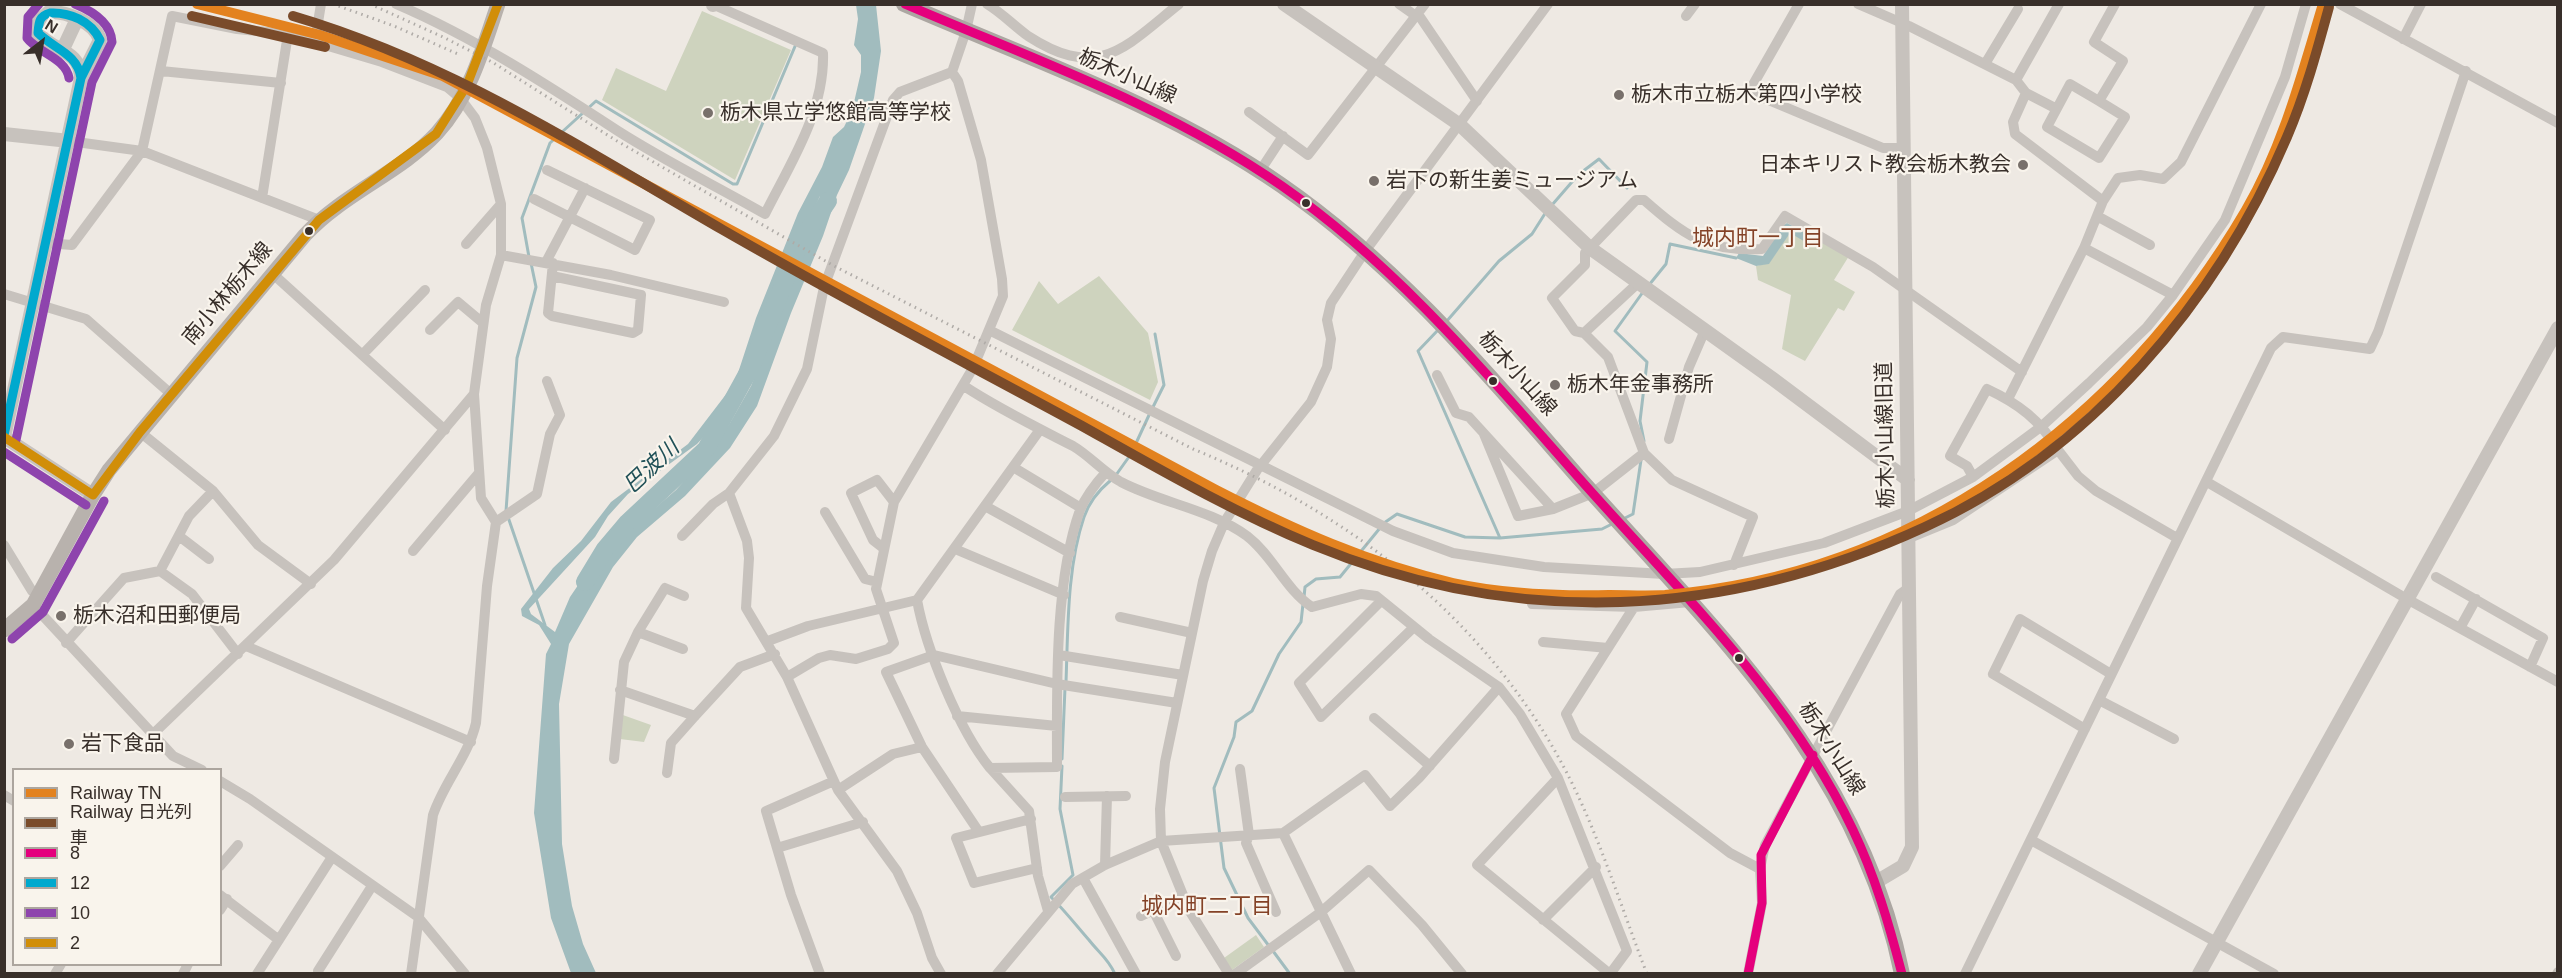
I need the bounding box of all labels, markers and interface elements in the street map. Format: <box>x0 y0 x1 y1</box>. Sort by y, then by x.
north arrow <box>12 12 72 72</box>
text: N <box>42 16 61 36</box>
street label: 栃木小山線 <box>1074 44 1180 110</box>
place label: 栃木市立栃木第四小学校 <box>1631 82 1862 108</box>
marker: 栃木市立栃木第四小学校 <box>1612 88 1626 102</box>
place label: 栃木県立学悠館高等学校 <box>720 100 951 126</box>
marker: 栃木県立学悠館高等学校 <box>701 106 715 120</box>
place label: 日本キリスト教会栃木教会 <box>1759 152 2011 178</box>
marker: 日本キリスト教会栃木教会 <box>2016 158 2030 172</box>
place label: 岩下の新生姜ミュージアム <box>1386 168 1638 194</box>
marker: 岩下の新生姜ミュージアム <box>1367 174 1381 188</box>
unlabelled marker <box>1300 197 1312 209</box>
unlabelled marker <box>303 225 315 237</box>
district label: 城内町一丁目 <box>1692 226 1824 252</box>
street label: 南小林栃木線 <box>178 238 278 350</box>
street label: 栃木小山線 <box>1473 327 1561 421</box>
street label: 栃木小山線旧道 <box>1872 361 1900 509</box>
place label: 栃木年金事務所 <box>1567 372 1714 398</box>
unlabelled marker <box>1487 375 1499 387</box>
marker: 栃木年金事務所 <box>1548 378 1562 392</box>
water label: 巴波川 <box>619 435 685 499</box>
place label: 栃木沼和田郵便局 <box>73 603 241 629</box>
marker: 栃木沼和田郵便局 <box>54 609 68 623</box>
unlabelled marker <box>1733 652 1745 664</box>
street label: 栃木小山線 <box>1792 698 1870 800</box>
place label: 岩下食品 <box>81 731 165 757</box>
marker: 岩下食品 <box>62 737 76 751</box>
legend <box>12 768 222 966</box>
text: Railway TN <box>70 783 162 803</box>
text: Railway 日光列車 <box>70 802 192 848</box>
text: 8 <box>70 843 80 863</box>
text: 12 <box>70 873 90 893</box>
district label: 城内町二丁目 <box>1141 894 1273 920</box>
text: 10 <box>70 903 90 923</box>
text: 2 <box>70 933 80 953</box>

